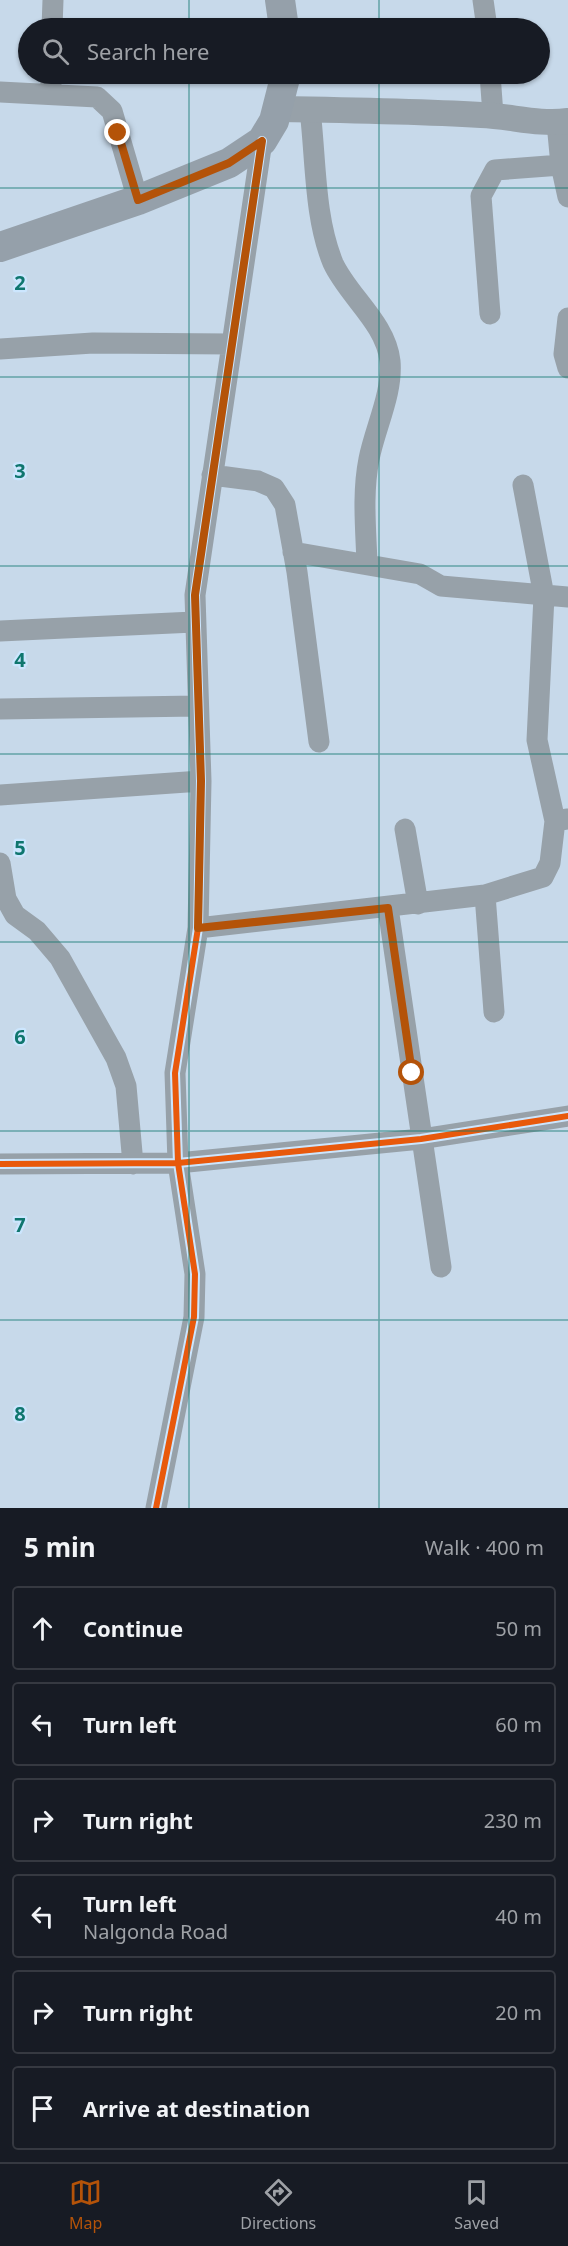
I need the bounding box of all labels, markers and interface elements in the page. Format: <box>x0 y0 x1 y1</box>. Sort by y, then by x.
search box <box>18 18 550 84</box>
icon: search <box>39 35 72 68</box>
text: Search here <box>87 36 209 66</box>
route end <box>104 119 130 145</box>
text: 2 <box>14 269 26 296</box>
text: 3 <box>14 457 26 484</box>
text: 4 <box>14 646 26 673</box>
text: 5 <box>14 834 26 861</box>
text: 6 <box>14 1023 26 1050</box>
route start <box>398 1059 424 1085</box>
text: 7 <box>14 1211 26 1238</box>
text: 8 <box>14 1400 26 1427</box>
text: 5 min <box>24 1529 96 1565</box>
text: Walk · 400 m <box>425 1534 544 1561</box>
icon: ahead <box>26 1612 59 1645</box>
text: Continue <box>83 1613 183 1643</box>
text: 50 m <box>495 1615 542 1642</box>
icon: left <box>26 1708 59 1741</box>
text: Turn left <box>83 1709 177 1739</box>
text: 60 m <box>495 1711 542 1738</box>
icon: right <box>26 1804 59 1837</box>
text: Turn right <box>83 1805 193 1835</box>
text: 230 m <box>484 1807 542 1834</box>
text: Turn left <box>83 1888 177 1918</box>
icon: left <box>26 1900 59 1933</box>
text: 40 m <box>495 1903 542 1930</box>
text: Nalgonda Road <box>83 1918 228 1945</box>
icon: right <box>26 1996 59 2029</box>
text: Turn right <box>83 1997 193 2027</box>
text: 20 m <box>495 1999 542 2026</box>
icon: arrive <box>26 2092 59 2125</box>
text: Arrive at destination <box>83 2093 310 2123</box>
tab: Map <box>69 2176 102 2234</box>
tab: Directions <box>240 2176 316 2234</box>
tab: Saved <box>454 2176 499 2234</box>

